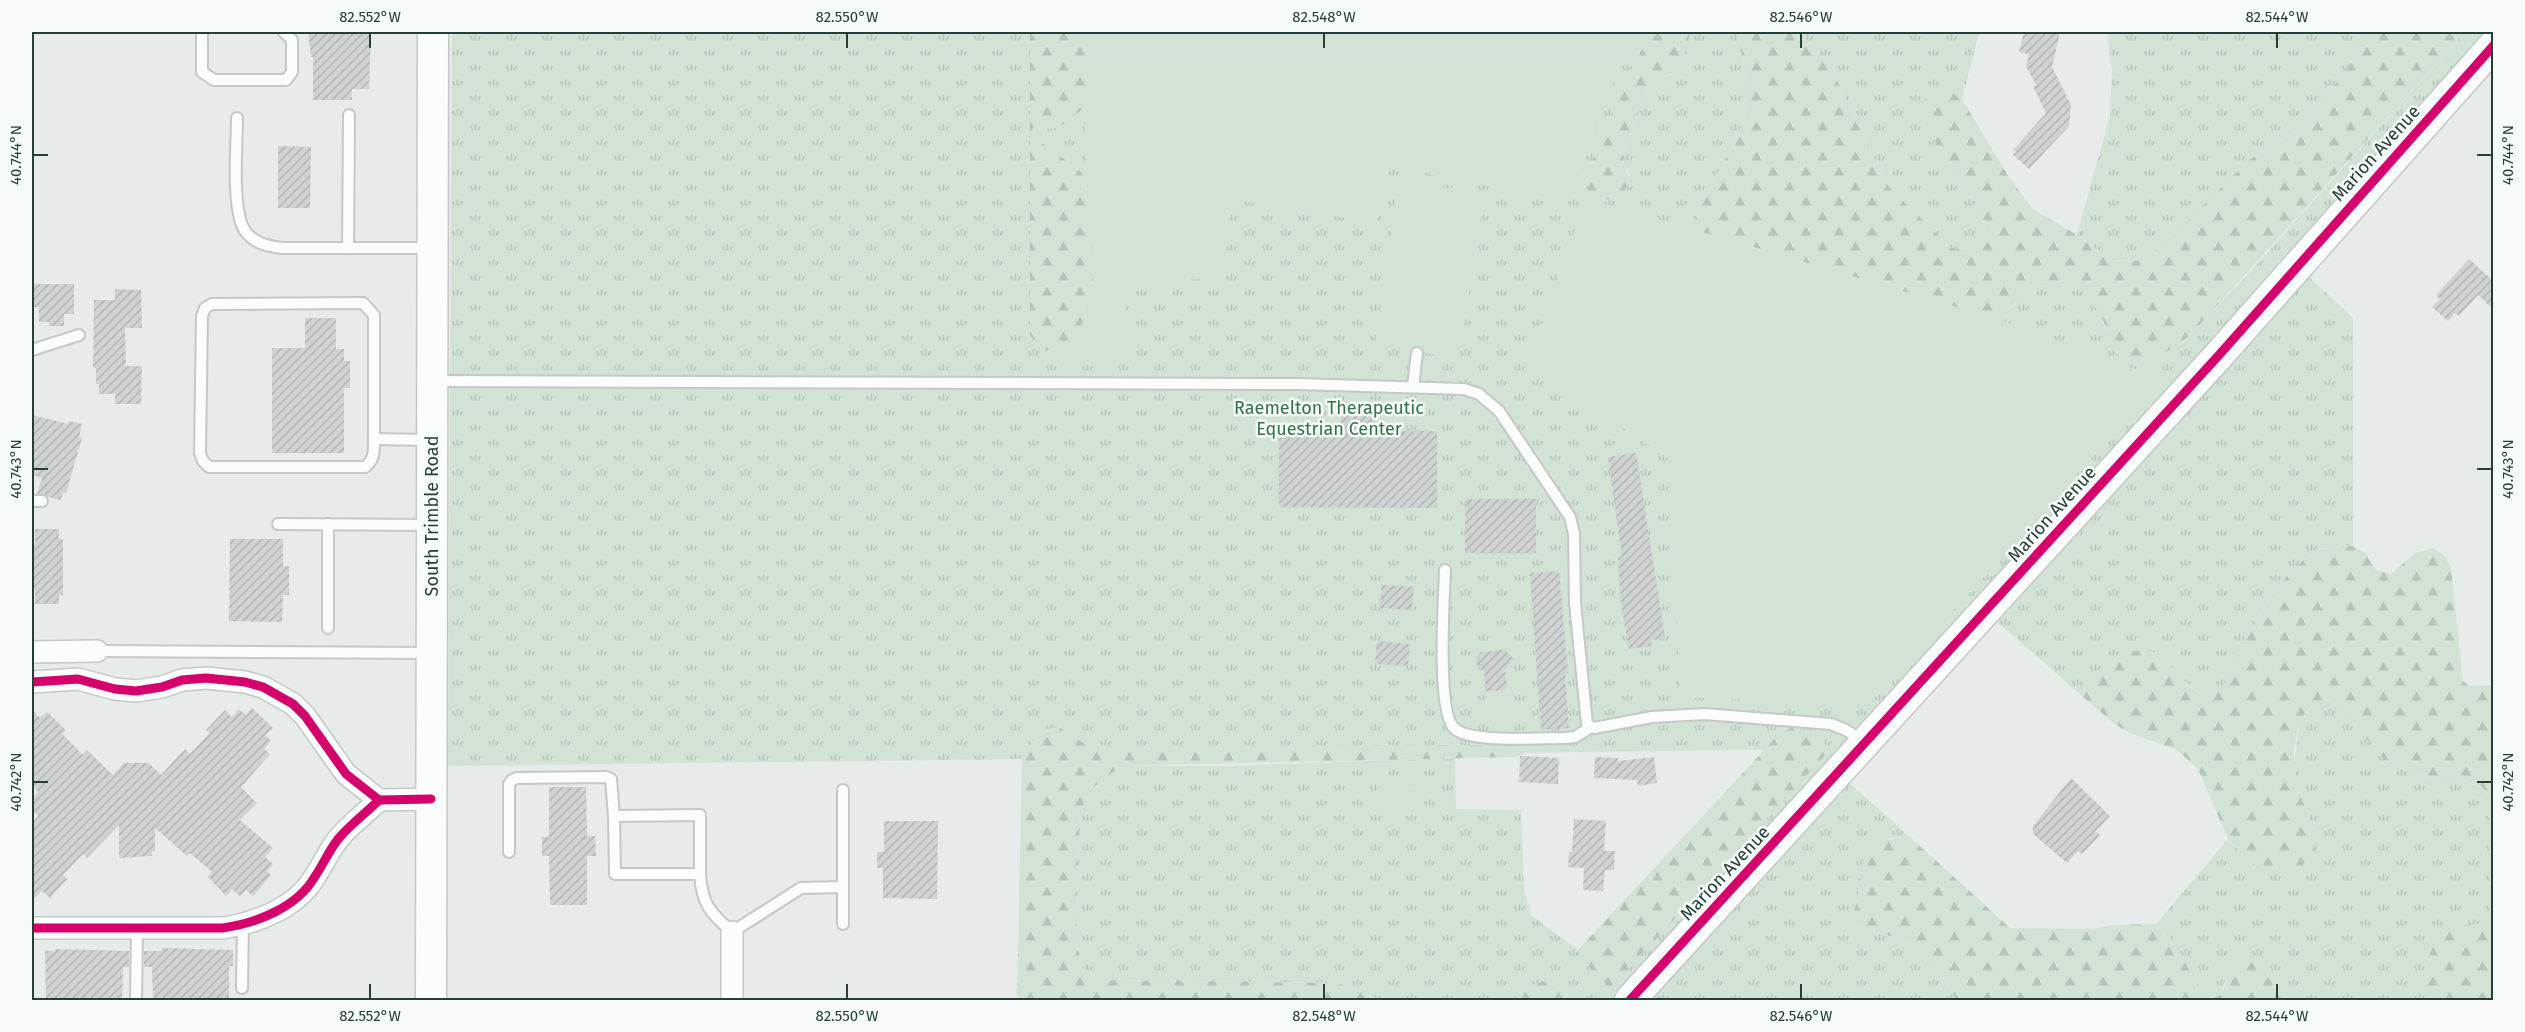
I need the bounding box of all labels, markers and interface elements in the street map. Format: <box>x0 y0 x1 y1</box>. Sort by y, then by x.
text: 82.552°W <box>339 8 401 26</box>
text: 82.550°W <box>816 8 879 26</box>
text: 82.548°W <box>1292 8 1356 26</box>
text: 82.546°W <box>1770 8 1833 26</box>
text: 82.544°W <box>2245 8 2309 26</box>
street label: Marion Avenue <box>2327 101 2425 205</box>
text: 40.744°N <box>7 125 25 185</box>
text: 40.744°N <box>2499 125 2517 185</box>
park label: Raemelton Therapeutic Equestrian Center <box>1234 397 1424 440</box>
street label: South Trimble Road <box>421 436 443 596</box>
text: 40.743°N <box>7 439 25 499</box>
text: 40.743°N <box>2499 439 2517 499</box>
street label: Marion Avenue <box>2003 462 2101 566</box>
text: 40.742°N <box>7 752 25 812</box>
text: 40.742°N <box>2499 752 2517 812</box>
street label: Marion Avenue <box>1676 821 1774 925</box>
text: 82.552°W <box>339 1007 401 1025</box>
text: 82.550°W <box>816 1007 879 1025</box>
text: 82.548°W <box>1292 1007 1356 1025</box>
text: 82.546°W <box>1770 1007 1833 1025</box>
text: 82.544°W <box>2245 1007 2309 1025</box>

